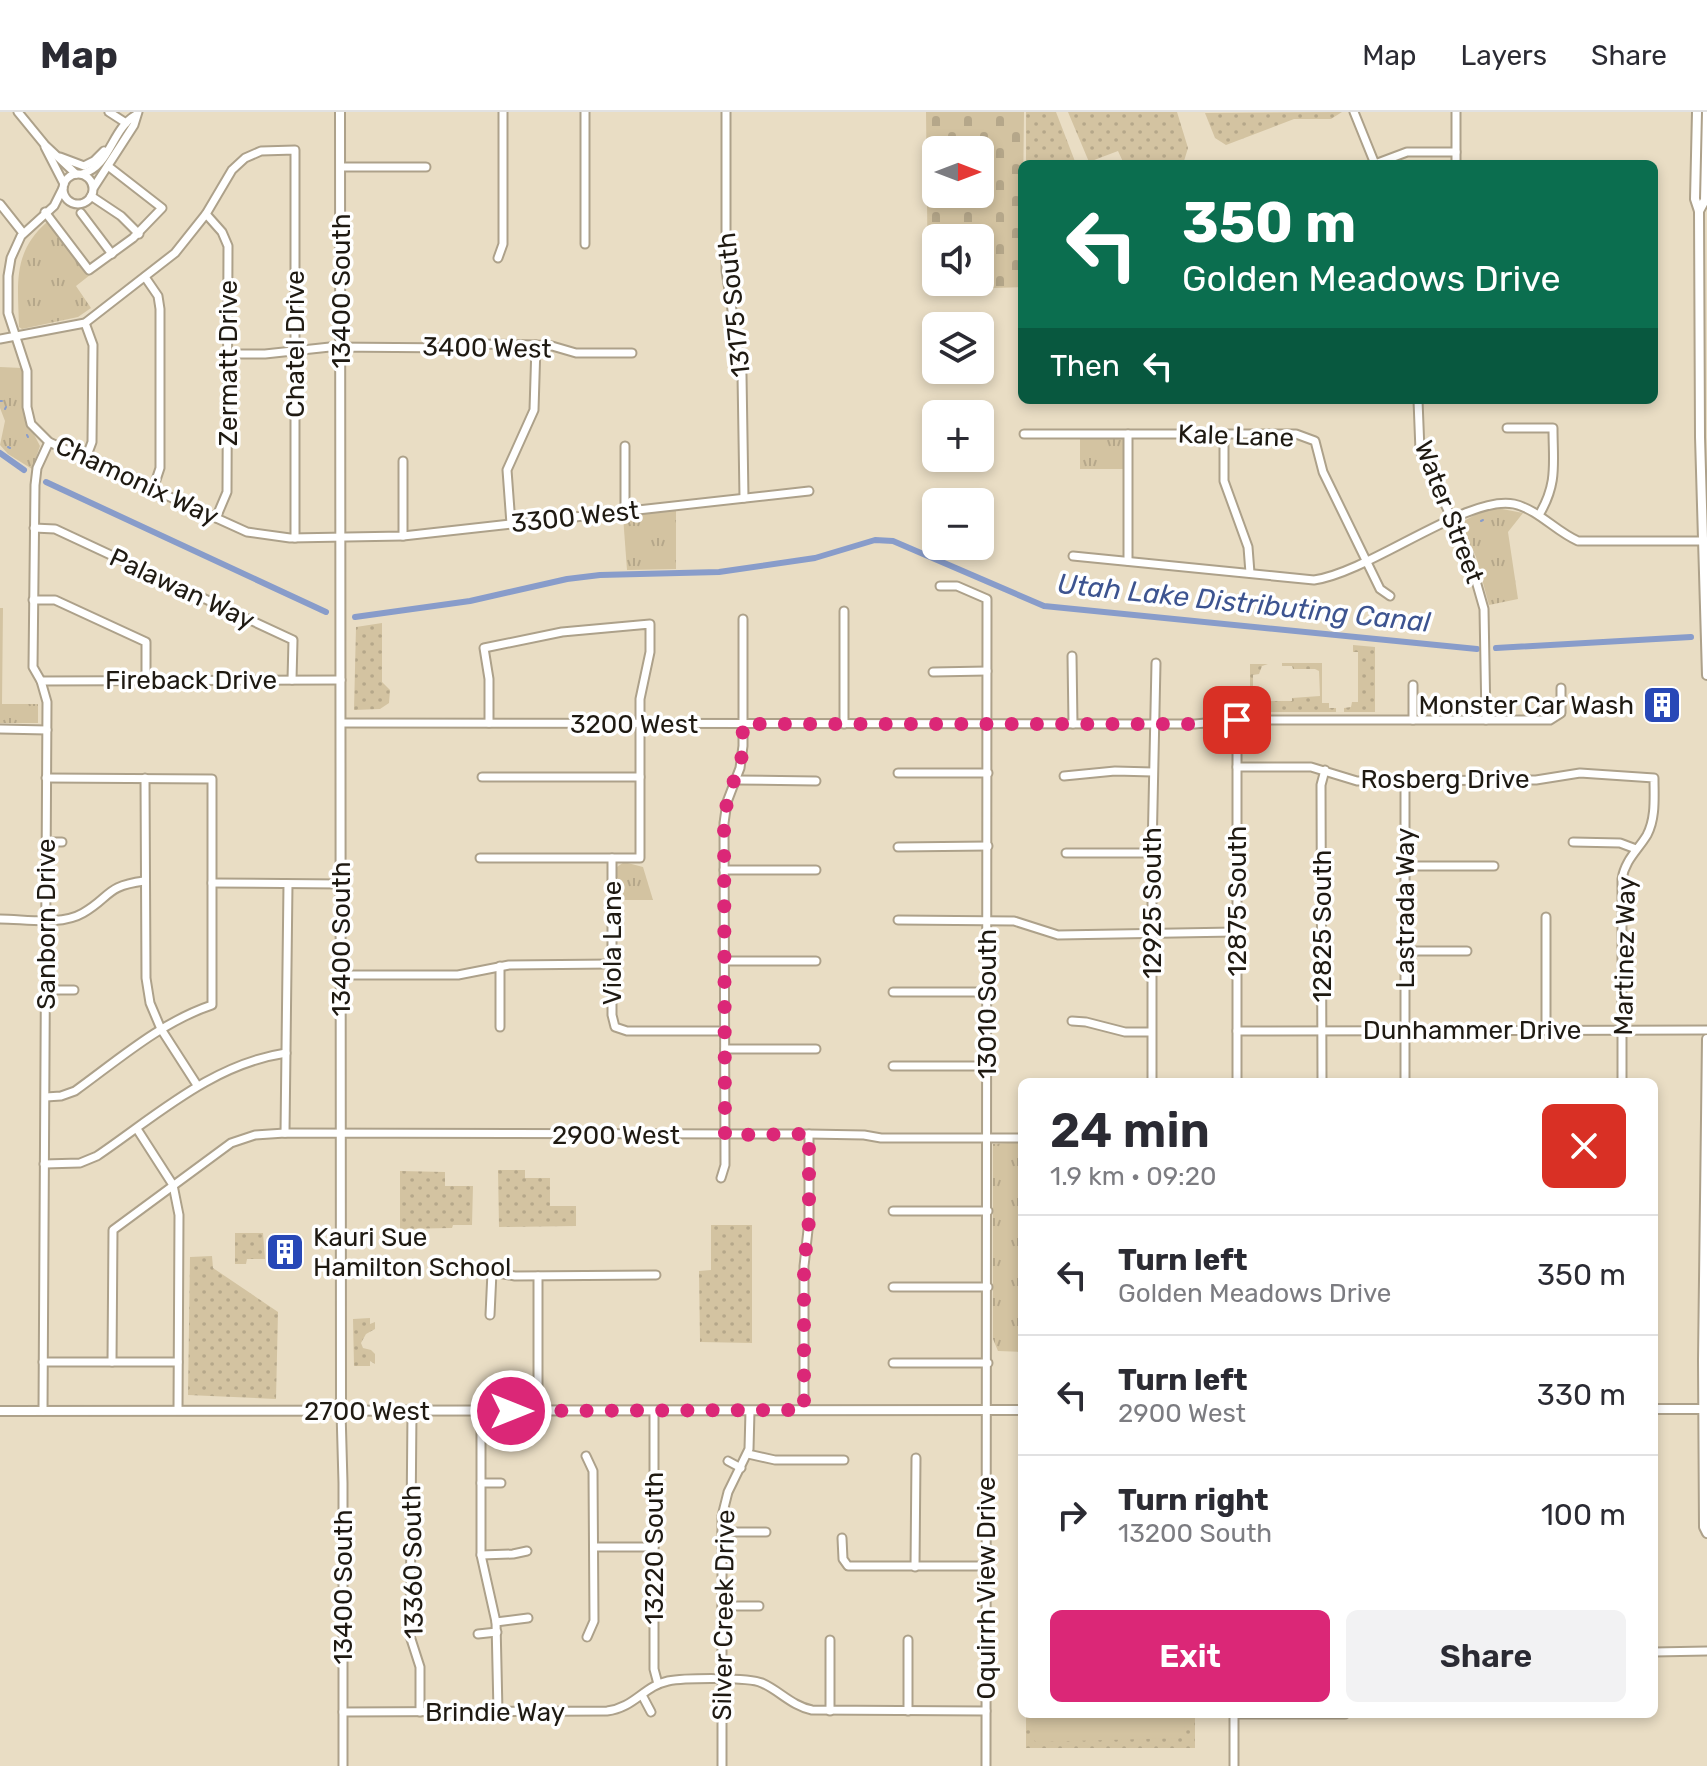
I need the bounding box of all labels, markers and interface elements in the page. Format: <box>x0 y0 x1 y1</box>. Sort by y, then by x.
text: Map <box>40 32 118 78</box>
text: Map <box>1362 39 1417 72</box>
text: Layers <box>1461 39 1547 72</box>
text: Share <box>1591 39 1667 72</box>
north arrow <box>922 136 994 208</box>
map controls <box>922 136 994 560</box>
text: 350 m <box>1182 190 1356 256</box>
icon: left <box>1050 192 1154 296</box>
street label: 13400 South <box>326 213 357 369</box>
button: sound <box>922 224 994 296</box>
street label: 13175 South <box>711 231 757 379</box>
text: Golden Meadows Drive <box>1182 257 1561 300</box>
street label: Chatel Drive <box>280 270 311 418</box>
street label: Zermatt Drive <box>213 280 244 446</box>
button: layers <box>922 312 994 384</box>
street label: 3400 West <box>422 331 552 365</box>
icon: left <box>1136 344 1180 388</box>
text: Then <box>1050 348 1120 384</box>
button: + <box>922 400 994 472</box>
street label: Kale Lane <box>1177 418 1295 454</box>
street label: Chamonix Way <box>51 430 223 532</box>
street label: Water Street <box>1408 436 1490 588</box>
button: − <box>922 488 994 560</box>
street label: 3300 West <box>509 495 641 539</box>
street label: Palawan Way <box>104 542 260 636</box>
water label: Utah Lake Distributing Canal <box>1056 567 1433 639</box>
street label: Fireback Drive <box>105 665 277 696</box>
building icon: Monster Car Wash <box>1641 684 1683 726</box>
pin <box>1203 686 1271 754</box>
place label: Monster Car Wash <box>1418 690 1634 721</box>
icon: arrive <box>1215 698 1259 742</box>
street label: 3200 West <box>570 709 698 740</box>
street label: Rosberg Drive <box>1360 764 1530 795</box>
street label: 12875 South <box>1222 826 1253 976</box>
street label: 12925 South <box>1137 827 1168 979</box>
street label: Lastrada Way <box>1390 828 1421 988</box>
street label: Sanborn Drive <box>31 838 62 1010</box>
street label: 12825 South <box>1307 850 1338 1002</box>
street label: 13400 South <box>326 861 357 1017</box>
street label: Martinez Way <box>1608 876 1642 1036</box>
street label: Viola Lane <box>597 881 628 1005</box>
street label: 13010 South <box>972 929 1003 1079</box>
street label: Dunhammer Drive <box>1363 1015 1581 1046</box>
text: 24 min <box>1050 1102 1210 1159</box>
button: close <box>1542 1104 1626 1188</box>
street label: 2900 West <box>552 1120 680 1151</box>
text: 1.9 km · 09:20 <box>1050 1161 1217 1192</box>
place label: Kauri Sue Hamilton School <box>313 1222 511 1283</box>
building icon: Kauri Sue Hamilton School <box>264 1231 306 1273</box>
text: Turn left <box>1118 1242 1248 1278</box>
icon: left <box>1050 1253 1094 1297</box>
text: 350 m <box>1537 1257 1626 1293</box>
text: Golden Meadows Drive <box>1118 1278 1391 1309</box>
text: Turn left <box>1118 1362 1248 1398</box>
position arrow <box>469 1369 553 1453</box>
icon: left <box>1050 1373 1094 1417</box>
text: 330 m <box>1537 1377 1626 1413</box>
street label: 2700 West <box>304 1396 430 1427</box>
text: 2900 West <box>1118 1398 1246 1429</box>
street label: 13220 South <box>639 1472 670 1624</box>
street label: Oquirrh View Drive <box>971 1477 1002 1699</box>
text: Turn right <box>1118 1482 1269 1518</box>
street label: 13360 South <box>396 1485 430 1639</box>
icon: right <box>1050 1493 1094 1537</box>
text: 100 m <box>1541 1497 1626 1533</box>
street label: 13400 South <box>328 1509 359 1665</box>
street label: Silver Creek Drive <box>707 1509 741 1721</box>
text: 13200 South <box>1118 1518 1272 1549</box>
button: Exit <box>1050 1610 1330 1702</box>
button: Share <box>1346 1610 1626 1702</box>
street label: Brindie Way <box>425 1697 565 1728</box>

